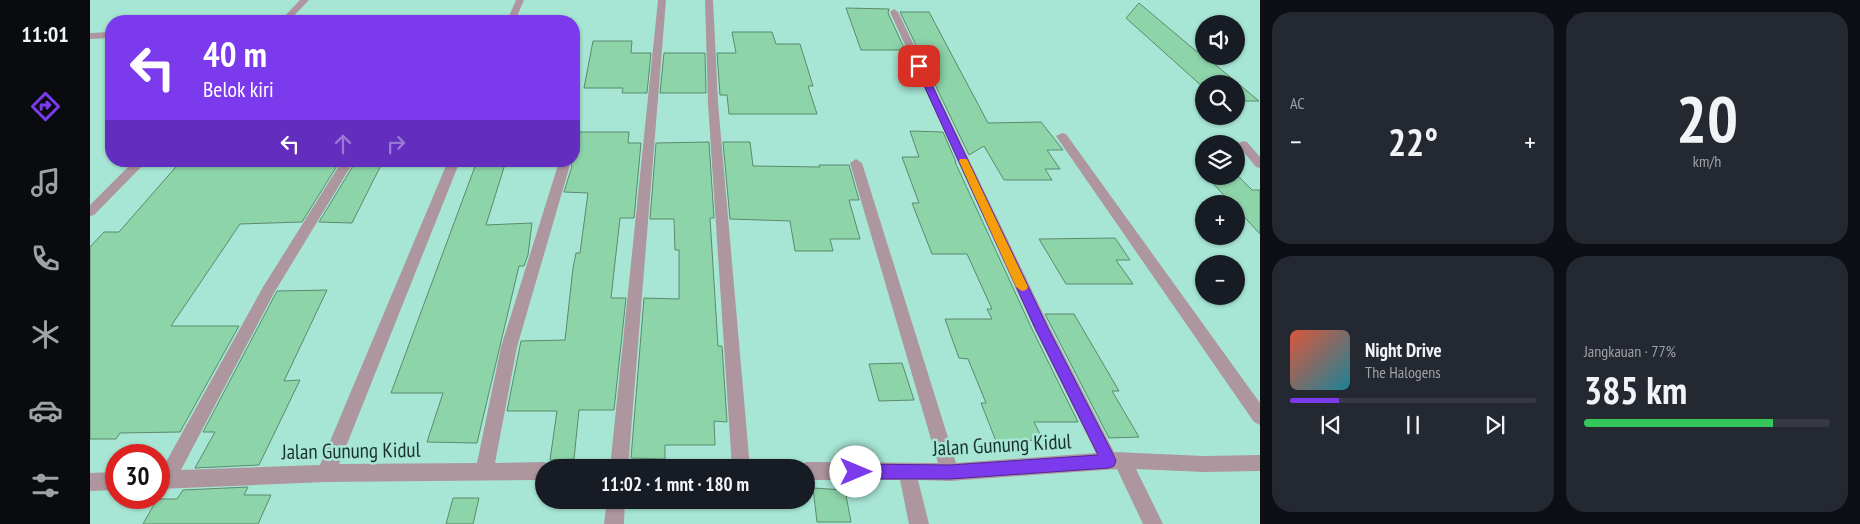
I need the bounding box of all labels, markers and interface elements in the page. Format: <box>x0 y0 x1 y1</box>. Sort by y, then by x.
map controls <box>1195 15 1245 305</box>
button: sound <box>1195 15 1245 65</box>
text: 11:01 <box>21 20 69 48</box>
text: 40 m <box>203 31 267 77</box>
icon: left <box>120 35 185 100</box>
pin <box>898 45 940 87</box>
icon: arrive <box>905 52 933 80</box>
text: Belok kiri <box>203 75 274 103</box>
button: search <box>1195 75 1245 125</box>
text: 20 <box>1676 76 1738 160</box>
icon: directions <box>28 89 63 124</box>
text: AC <box>1290 93 1305 113</box>
text: 22° <box>1388 117 1438 166</box>
text: − <box>1290 123 1302 160</box>
text: + <box>1524 123 1536 160</box>
icon: left <box>276 130 304 158</box>
icon: ahead <box>329 130 357 158</box>
icon: right <box>382 130 410 158</box>
button: layers <box>1195 135 1245 185</box>
text: km/h <box>1693 151 1721 171</box>
icon: music <box>28 165 63 200</box>
button: + <box>1195 195 1245 245</box>
icon: phone <box>28 241 63 276</box>
button: − <box>1195 255 1245 305</box>
icon: climate <box>28 317 63 352</box>
text: Night Drive <box>1365 338 1442 362</box>
text: Jangkauan · 77% <box>1584 341 1676 361</box>
text: The Halogens <box>1365 362 1441 382</box>
text: 385 km <box>1584 365 1687 414</box>
icon: car <box>28 393 63 428</box>
icon: previous <box>1317 411 1345 439</box>
icon: pause <box>1399 411 1427 439</box>
icon: next <box>1481 411 1509 439</box>
street label: Jalan Gunung Kidul <box>931 427 1072 462</box>
street label: Jalan Gunung Kidul <box>280 436 421 465</box>
speed limit sign: 30 <box>105 444 170 509</box>
position arrow <box>829 445 881 497</box>
icon: filters <box>28 468 63 503</box>
text: 11:02 · 1 mnt · 180 m <box>601 472 749 496</box>

